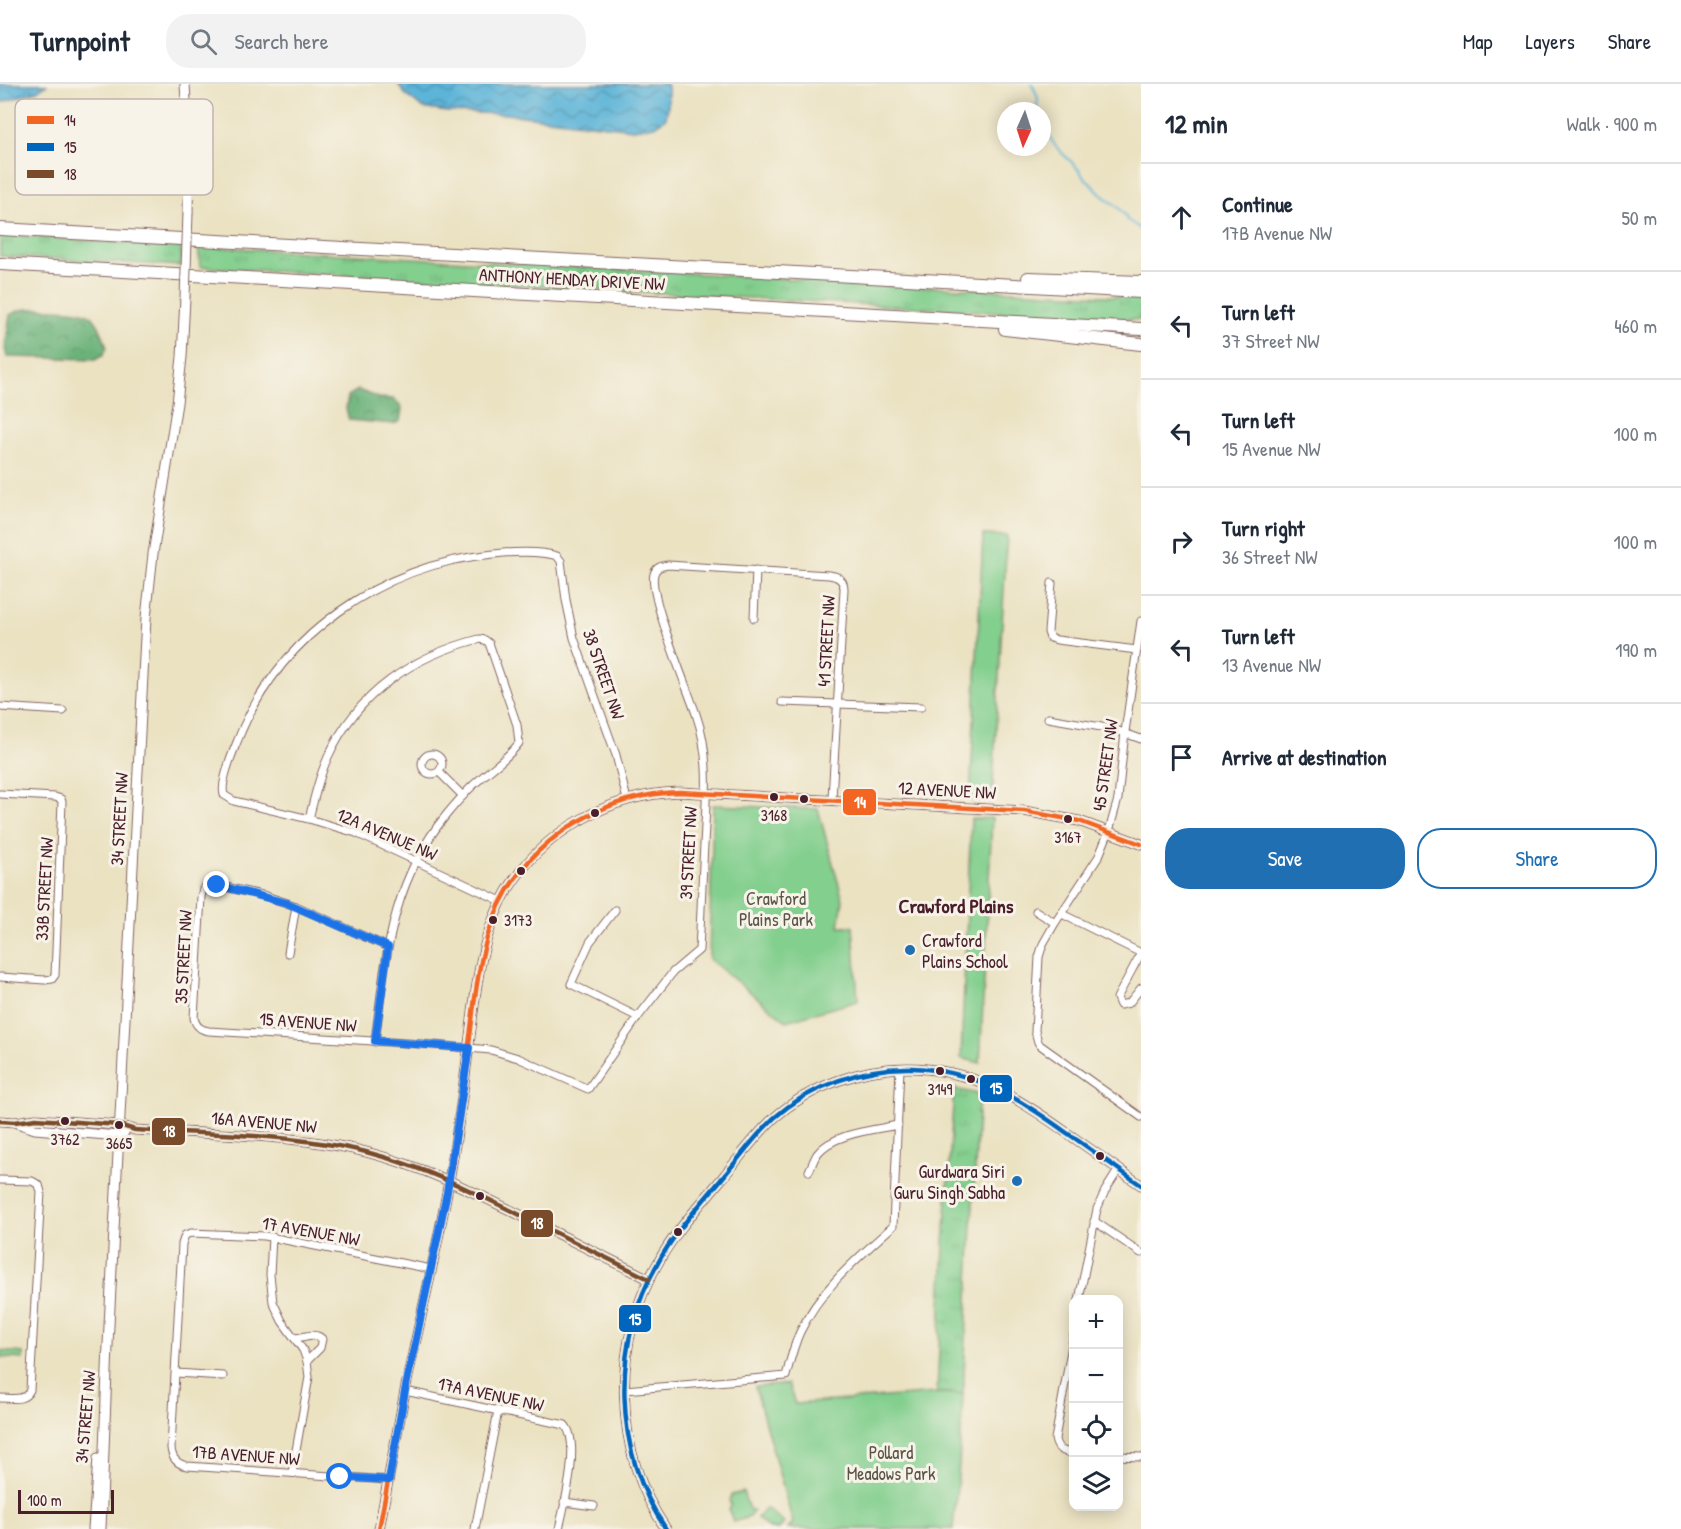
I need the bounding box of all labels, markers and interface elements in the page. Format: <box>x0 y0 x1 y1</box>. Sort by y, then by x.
search box <box>166 14 586 68</box>
text: Turnpoint <box>30 22 130 60</box>
icon: search <box>187 25 220 58</box>
text: Search here <box>235 26 329 56</box>
text: Map <box>1463 27 1492 56</box>
text: Layers <box>1525 27 1575 56</box>
text: Share <box>1608 27 1651 56</box>
legend <box>15 99 213 195</box>
north arrow <box>997 102 1051 156</box>
text: 12 min <box>1165 106 1228 141</box>
text: 14 <box>64 109 76 131</box>
text: Walk · 900 m <box>1567 110 1657 137</box>
text: 15 <box>64 136 77 158</box>
text: 18 <box>64 163 77 185</box>
text: Continue <box>1222 189 1293 219</box>
icon: ahead <box>1165 201 1198 234</box>
text: 50 m <box>1621 204 1657 231</box>
text: 17B Avenue NW <box>1222 219 1332 246</box>
street label: ANTHONY HENDAY DRIVE NW <box>478 262 666 296</box>
text: Turn left <box>1222 297 1295 327</box>
icon: left <box>1165 309 1198 342</box>
text: 460 m <box>1614 312 1657 339</box>
text: 37 Street NW <box>1222 327 1320 354</box>
text: Turn left <box>1222 405 1295 435</box>
icon: left <box>1165 417 1198 450</box>
text: 100 m <box>1614 420 1657 447</box>
text: 15 Avenue NW <box>1222 435 1321 462</box>
text: Turn right <box>1222 513 1305 543</box>
icon: right <box>1165 525 1198 558</box>
text: 100 m <box>1614 528 1657 555</box>
text: 36 Street NW <box>1222 543 1318 570</box>
street label: 41 STREET NW <box>811 595 841 687</box>
text: Turn left <box>1222 621 1295 651</box>
street label: 38 STREET NW <box>577 625 631 723</box>
icon: left <box>1165 633 1198 666</box>
text: 190 m <box>1615 636 1657 663</box>
text: 13 Avenue NW <box>1222 651 1321 678</box>
street label: 45 STREET NW <box>1086 717 1124 813</box>
icon: arrive <box>1165 741 1198 774</box>
text: Arrive at destination <box>1222 742 1387 772</box>
street label: 34 STREET NW <box>104 772 134 866</box>
street label: 12 AVENUE NW <box>897 775 997 805</box>
line badge: 14 <box>842 788 877 816</box>
marker: 3168 <box>768 791 780 803</box>
text: 14 <box>854 791 866 813</box>
unlabelled marker <box>798 793 810 805</box>
street label: 12A AVENUE NW <box>333 802 441 866</box>
place label: 3168 <box>761 804 787 826</box>
street label: 39 STREET NW <box>673 806 703 900</box>
unlabelled marker <box>589 807 601 819</box>
marker: 3167 <box>1062 813 1074 825</box>
place label: 3167 <box>1054 826 1082 848</box>
button: Save <box>1165 828 1405 889</box>
button: Share <box>1417 828 1657 889</box>
street label: 33B STREET NW <box>29 837 59 941</box>
unlabelled marker <box>515 865 527 877</box>
route end <box>203 871 229 897</box>
park label: Crawford Plains Park <box>739 886 813 932</box>
district label: Crawford Plains <box>898 892 1014 919</box>
street label: 35 STREET NW <box>168 909 198 1005</box>
place label: 3173 <box>504 909 532 931</box>
marker: 3173 <box>487 914 499 926</box>
place label: Crawford Plains School <box>922 928 1008 974</box>
marker: Crawford Plains School <box>903 943 917 957</box>
street label: 15 AVENUE NW <box>259 1006 357 1038</box>
marker: 3149 <box>934 1065 946 1077</box>
unlabelled marker <box>965 1073 977 1085</box>
line badge: 15 <box>979 1074 1013 1103</box>
text: 15 <box>990 1077 1003 1099</box>
place label: 3149 <box>928 1078 953 1100</box>
street label: 16A AVENUE NW <box>210 1105 318 1139</box>
marker: 3762 <box>59 1115 71 1127</box>
line badge: 18 <box>151 1117 186 1146</box>
marker: 3665 <box>113 1119 125 1131</box>
text: 18 <box>163 1120 175 1142</box>
place label: 3762 <box>51 1128 80 1150</box>
place label: 3665 <box>106 1132 133 1154</box>
unlabelled marker <box>1094 1150 1106 1162</box>
place label: Gurdwara Siri Guru Singh Sabha <box>893 1159 1005 1205</box>
marker: Gurdwara Siri Guru Singh Sabha <box>1010 1174 1024 1188</box>
unlabelled marker <box>474 1190 486 1202</box>
line badge: 18 <box>520 1209 554 1238</box>
street label: 17 AVENUE NW <box>260 1210 362 1252</box>
text: 18 <box>531 1212 543 1234</box>
unlabelled marker <box>672 1226 684 1238</box>
map controls <box>1069 1295 1123 1511</box>
button: + <box>1069 1295 1123 1349</box>
line badge: 15 <box>618 1304 652 1333</box>
text: 15 <box>629 1308 642 1330</box>
button: − <box>1069 1349 1123 1403</box>
street label: 34 STREET NW <box>68 1370 102 1464</box>
street label: 17A AVENUE NW <box>436 1371 546 1417</box>
button: locate <box>1069 1403 1123 1457</box>
street label: 17B AVENUE NW <box>191 1439 301 1471</box>
park label: Pollard Meadows Park <box>847 1440 936 1486</box>
button: layers <box>1069 1457 1123 1511</box>
route start <box>326 1463 352 1489</box>
scale bar <box>18 1487 114 1514</box>
text: 100 m <box>27 1489 62 1511</box>

